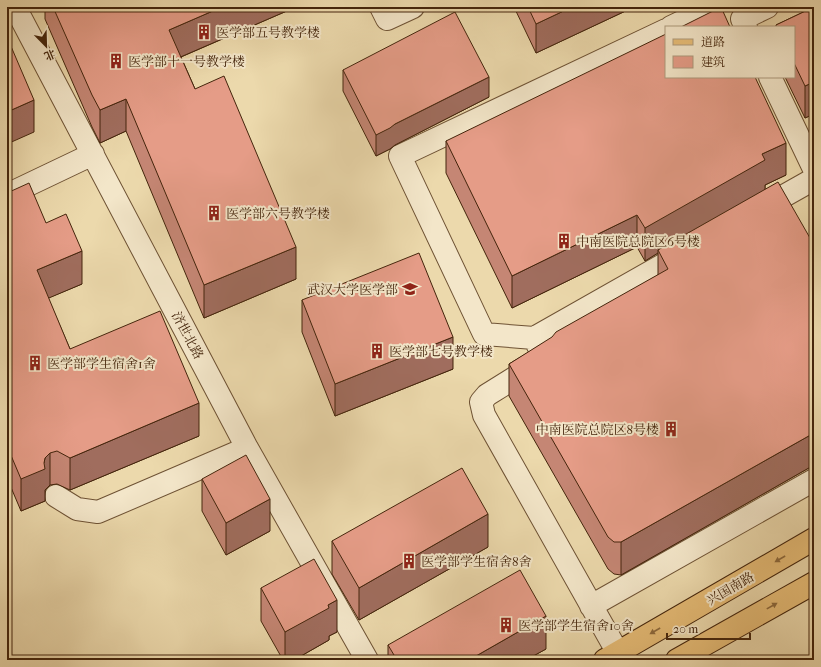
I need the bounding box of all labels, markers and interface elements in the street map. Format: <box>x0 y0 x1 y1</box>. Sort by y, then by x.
building icon: 医学部五号教学楼 <box>195 23 213 41</box>
place label: 医学部五号教学楼 <box>216 25 320 40</box>
north arrow <box>26 26 66 66</box>
legend <box>665 26 795 78</box>
text: 道路 <box>701 35 725 49</box>
text: 北 <box>42 47 57 63</box>
building icon: 医学部十一号教学楼 <box>107 52 125 70</box>
place label: 医学部十一号教学楼 <box>128 54 245 69</box>
text: 建筑 <box>701 55 725 69</box>
building icon: 医学部六号教学楼 <box>205 204 223 222</box>
place label: 医学部六号教学楼 <box>226 206 330 221</box>
building icon: 中南医院总院区6号楼 <box>555 232 573 250</box>
place label: 中南医院总院区6号楼 <box>576 234 700 249</box>
school or university icon: 武汉大学医学部 <box>401 280 419 298</box>
place label: 武汉大学医学部 <box>307 282 398 297</box>
street label: 济世北路 <box>169 309 206 362</box>
building icon: 医学部七号教学楼 <box>368 342 386 360</box>
place label: 医学部七号教学楼 <box>389 344 493 359</box>
building icon: 医学部学生宿舍1舍 <box>26 354 44 372</box>
place label: 医学部学生宿舍1舍 <box>47 356 156 371</box>
building icon: 中南医院总院区8号楼 <box>662 420 680 438</box>
place label: 中南医院总院区8号楼 <box>535 422 659 437</box>
building icon: 医学部学生宿舍8舍 <box>400 552 418 570</box>
place label: 医学部学生宿舍8舍 <box>421 554 532 569</box>
one-way arrow <box>774 555 786 562</box>
street label: 兴国南路 <box>704 569 757 608</box>
one-way arrow <box>766 603 778 610</box>
scale bar <box>667 615 750 641</box>
building icon: 医学部学生宿舍10舍 <box>497 616 515 634</box>
place label: 医学部学生宿舍10舍 <box>518 618 634 633</box>
text: 20 m <box>673 622 698 636</box>
one-way arrow <box>650 627 661 634</box>

